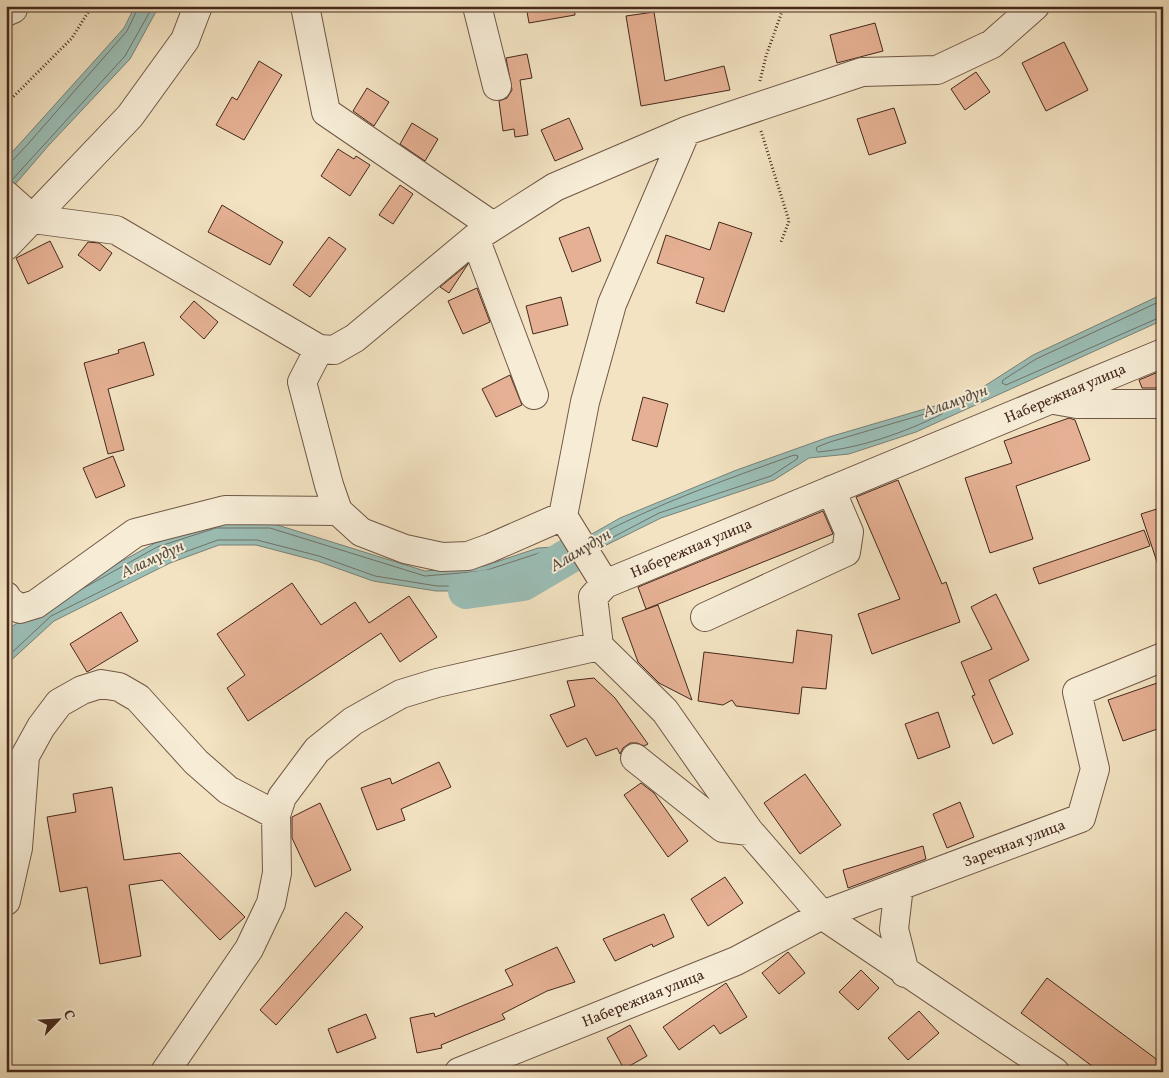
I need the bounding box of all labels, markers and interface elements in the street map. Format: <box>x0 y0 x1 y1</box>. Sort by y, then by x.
street label: Набережная улица <box>1002 359 1130 429</box>
water label: Аламүдүн <box>919 380 991 424</box>
street label: Набережная улица <box>628 514 756 584</box>
water label: Аламүдүн <box>546 524 615 578</box>
water label: Аламүдүн <box>117 536 188 584</box>
street label: Заречная улица <box>960 815 1069 874</box>
street label: Набережная улица <box>579 965 708 1034</box>
north arrow <box>32 996 82 1046</box>
text: С <box>58 1007 79 1023</box>

